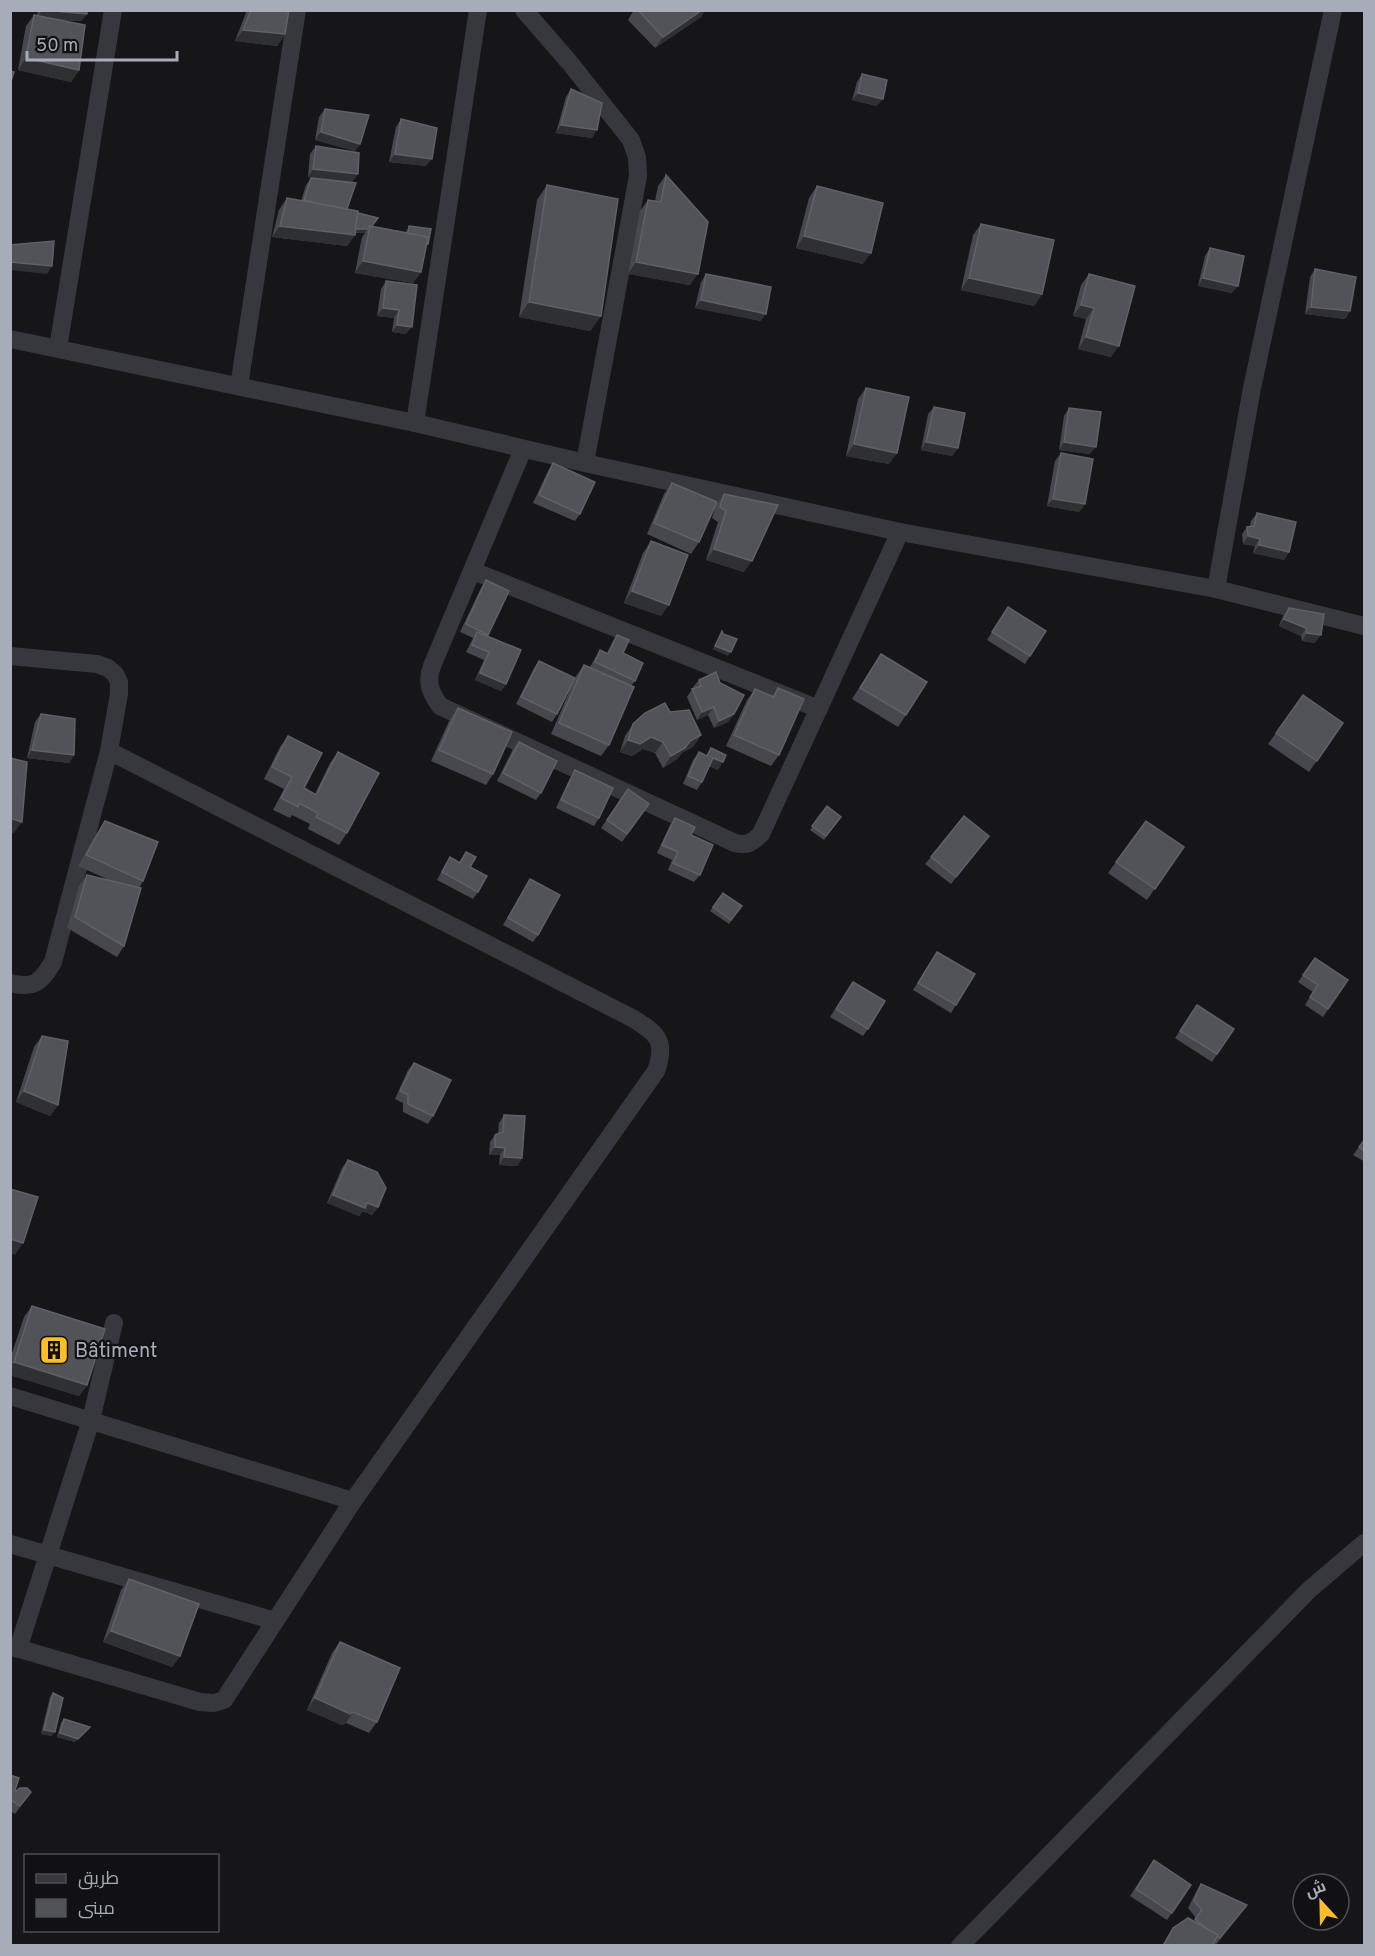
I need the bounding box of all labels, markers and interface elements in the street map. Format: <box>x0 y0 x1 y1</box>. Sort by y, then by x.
scale bar <box>27 24 177 62</box>
text: 50 m <box>36 35 78 58</box>
building icon: Bâtiment <box>38 1334 70 1366</box>
place label: Bâtiment <box>75 1339 158 1365</box>
legend <box>24 1854 219 1932</box>
text: طريق <box>78 1868 119 1891</box>
north arrow <box>1291 1872 1351 1932</box>
text: ش <box>1303 1877 1329 1903</box>
text: مبنى <box>78 1898 115 1921</box>

